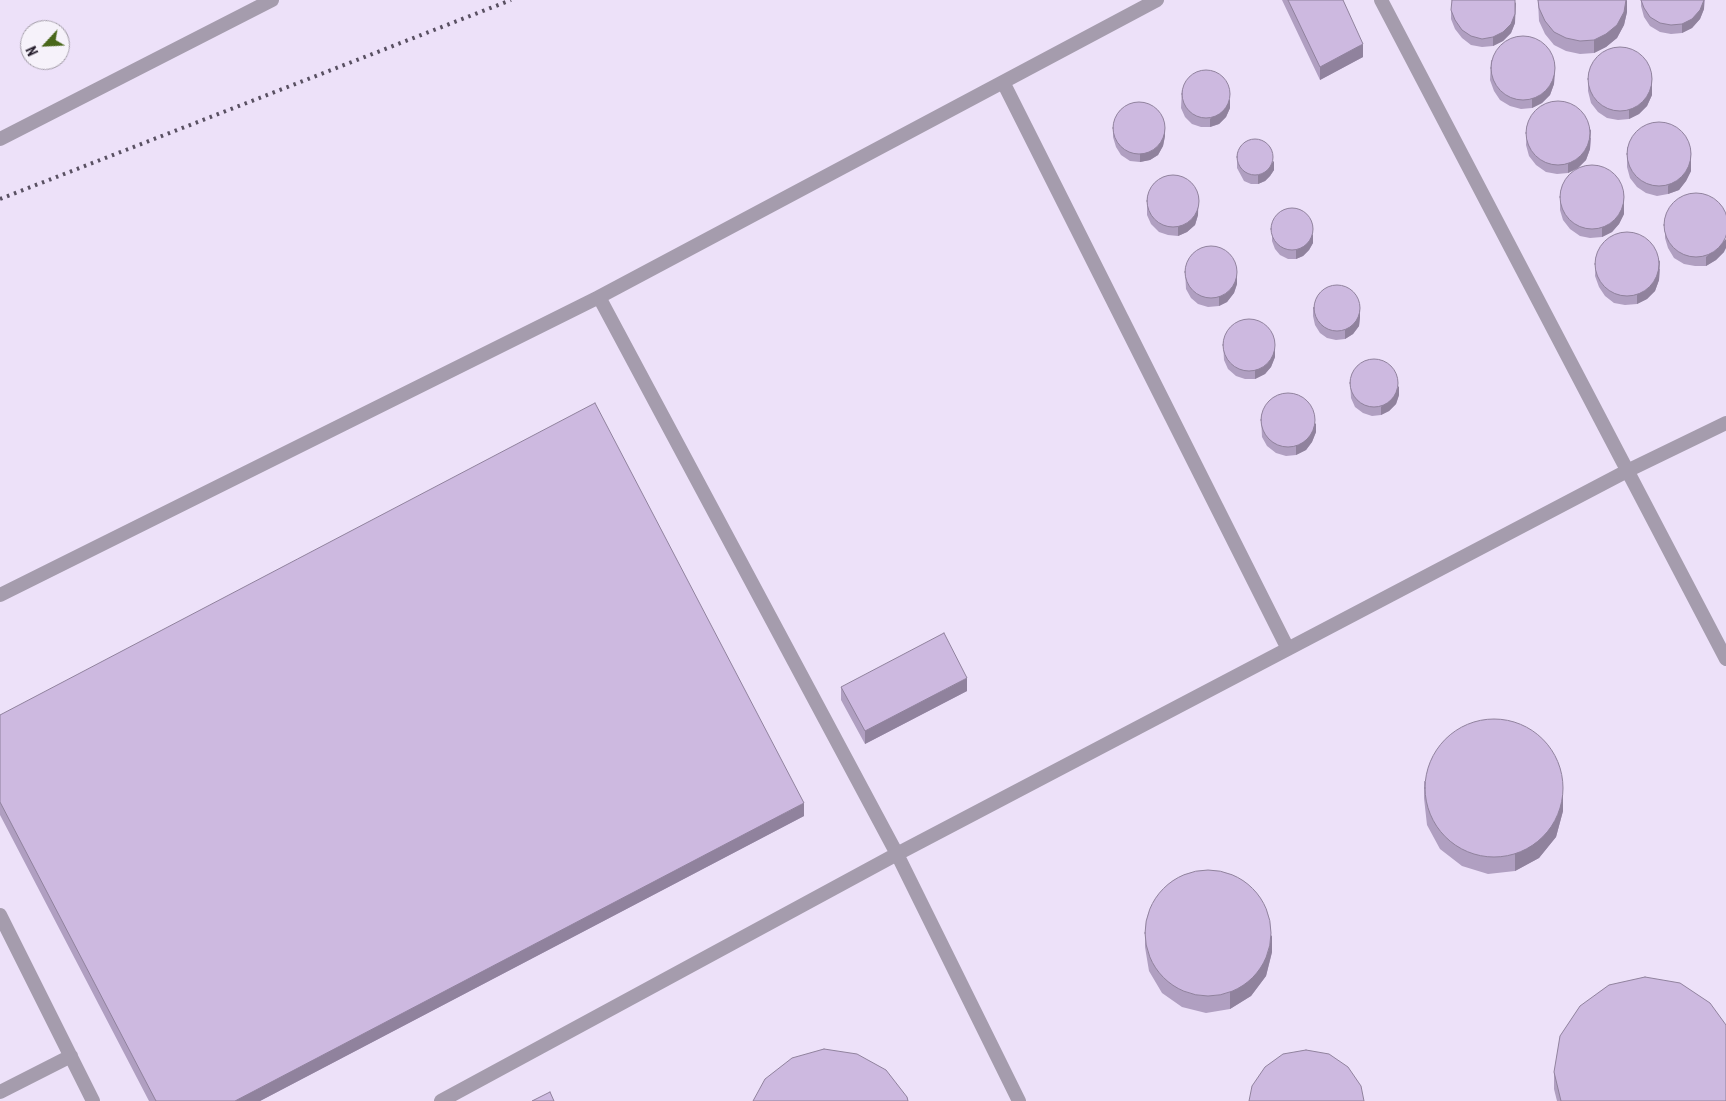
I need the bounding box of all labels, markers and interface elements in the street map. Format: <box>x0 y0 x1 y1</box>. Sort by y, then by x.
north arrow <box>20 20 70 70</box>
text: N <box>23 44 41 58</box>

